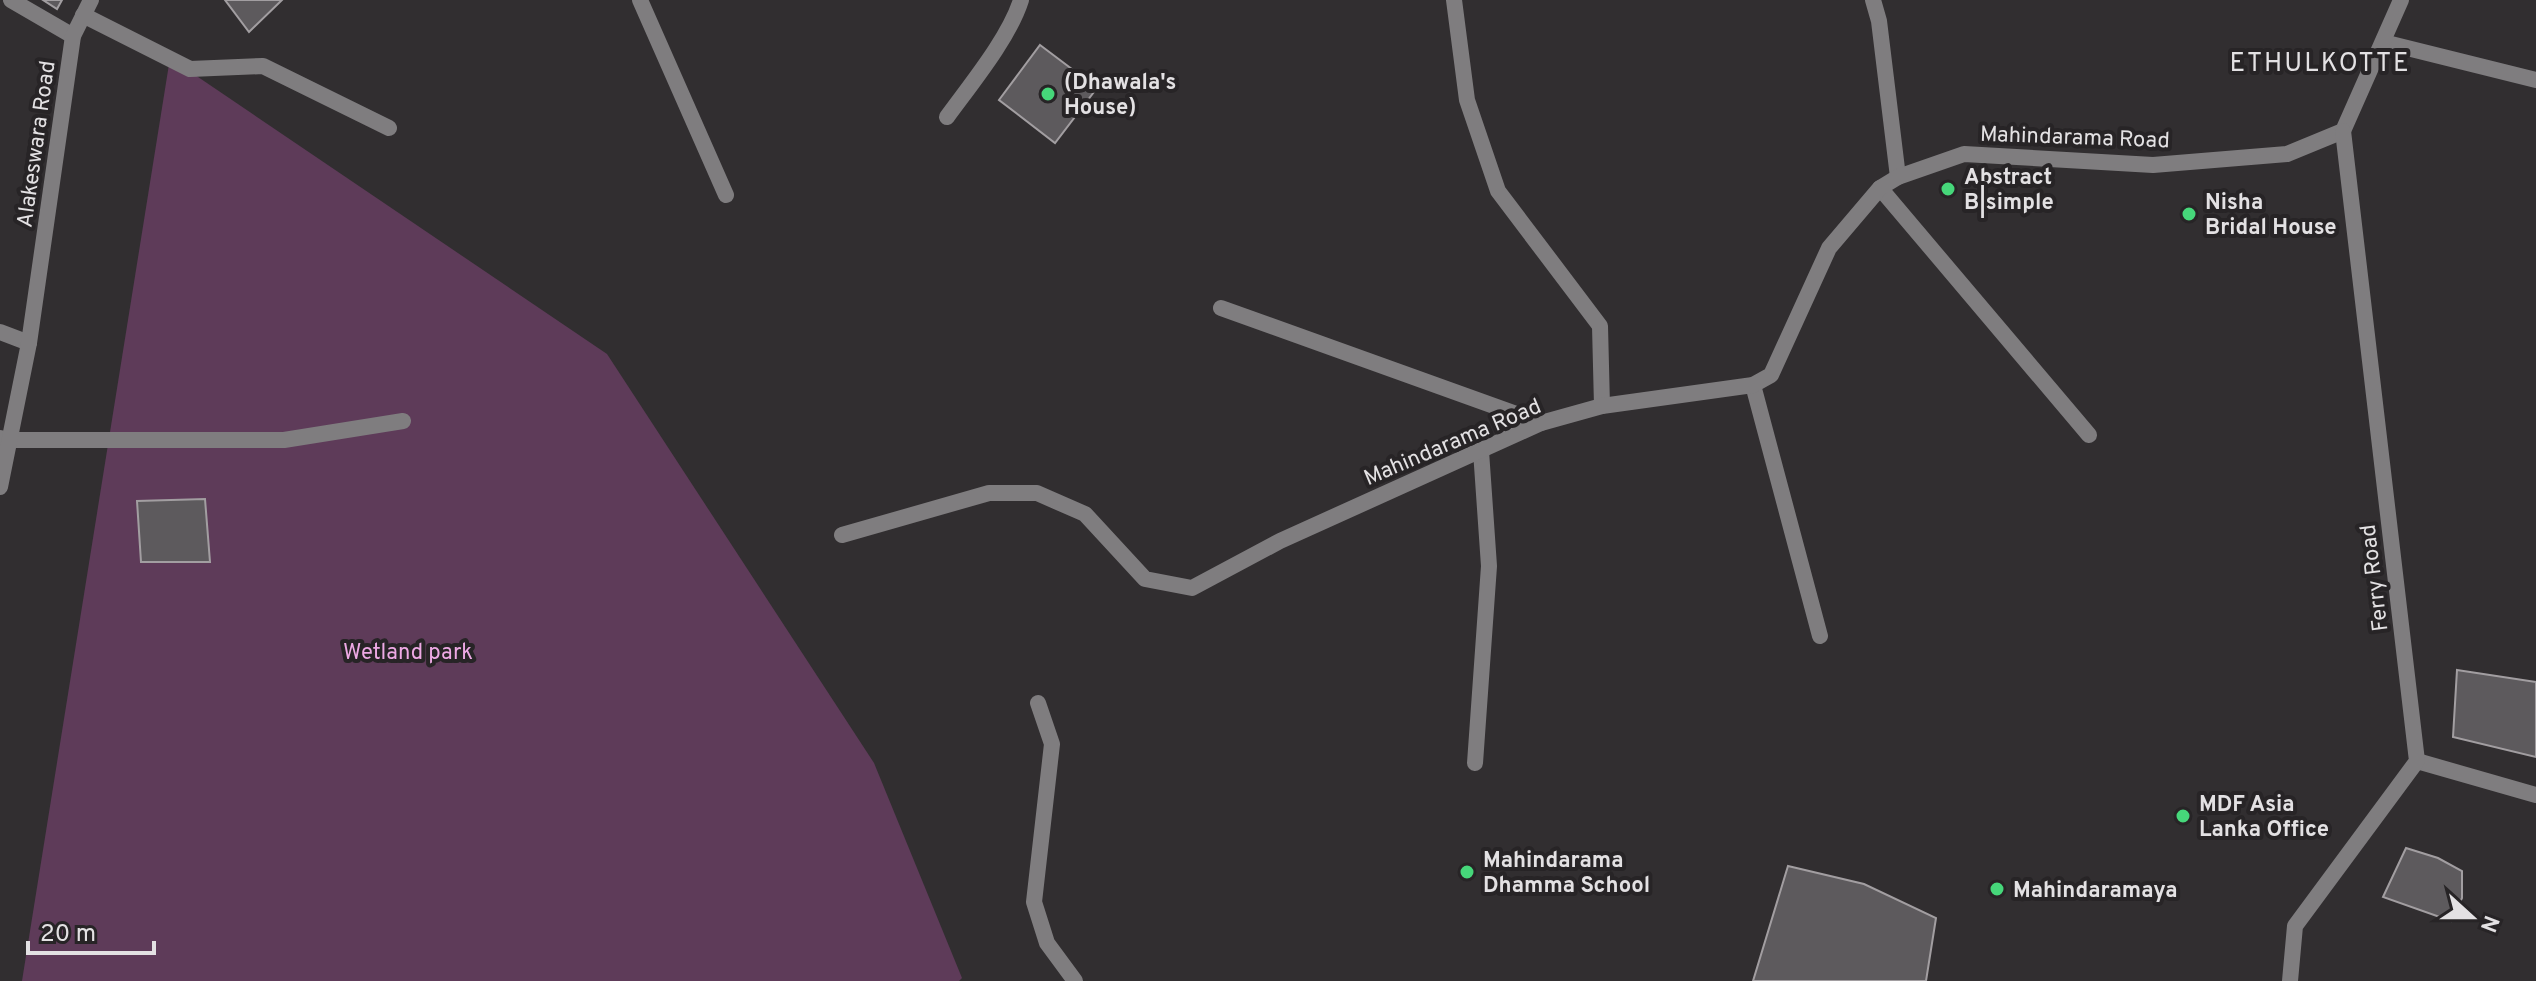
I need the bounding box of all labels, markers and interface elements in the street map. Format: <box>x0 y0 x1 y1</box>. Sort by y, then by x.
district label: ETHULKOTTE <box>2229 48 2411 81</box>
street label: Alakeswara Road <box>12 59 63 229</box>
place label: (Dhawala's House) <box>1064 70 1176 122</box>
marker: (Dhawala's House) <box>1039 85 1057 103</box>
street label: Mahindarama Road <box>1980 122 2170 155</box>
place label: Abstract B|simple <box>1964 165 2054 218</box>
marker: Abstract B|simple <box>1939 180 1957 198</box>
place label: Nisha Bridal House <box>2205 190 2337 242</box>
marker: Nisha Bridal House <box>2180 205 2198 223</box>
street label: Mahindarama Road <box>1360 394 1546 493</box>
street label: Ferry Road <box>2356 523 2395 633</box>
park label: Wetland park <box>343 640 473 667</box>
place label: MDF Asia Lanka Office <box>2199 792 2329 844</box>
marker: MDF Asia Lanka Office <box>2174 807 2192 825</box>
place label: Mahindarama Dhamma School <box>1483 848 1650 900</box>
marker: Mahindarama Dhamma School <box>1458 863 1476 881</box>
north arrow <box>2432 877 2512 957</box>
place label: Mahindaramaya <box>2013 878 2177 905</box>
marker: Mahindaramaya <box>1988 880 2006 898</box>
scale bar <box>28 905 154 955</box>
text: N <box>2473 911 2504 935</box>
text: 20 m <box>40 920 96 950</box>

